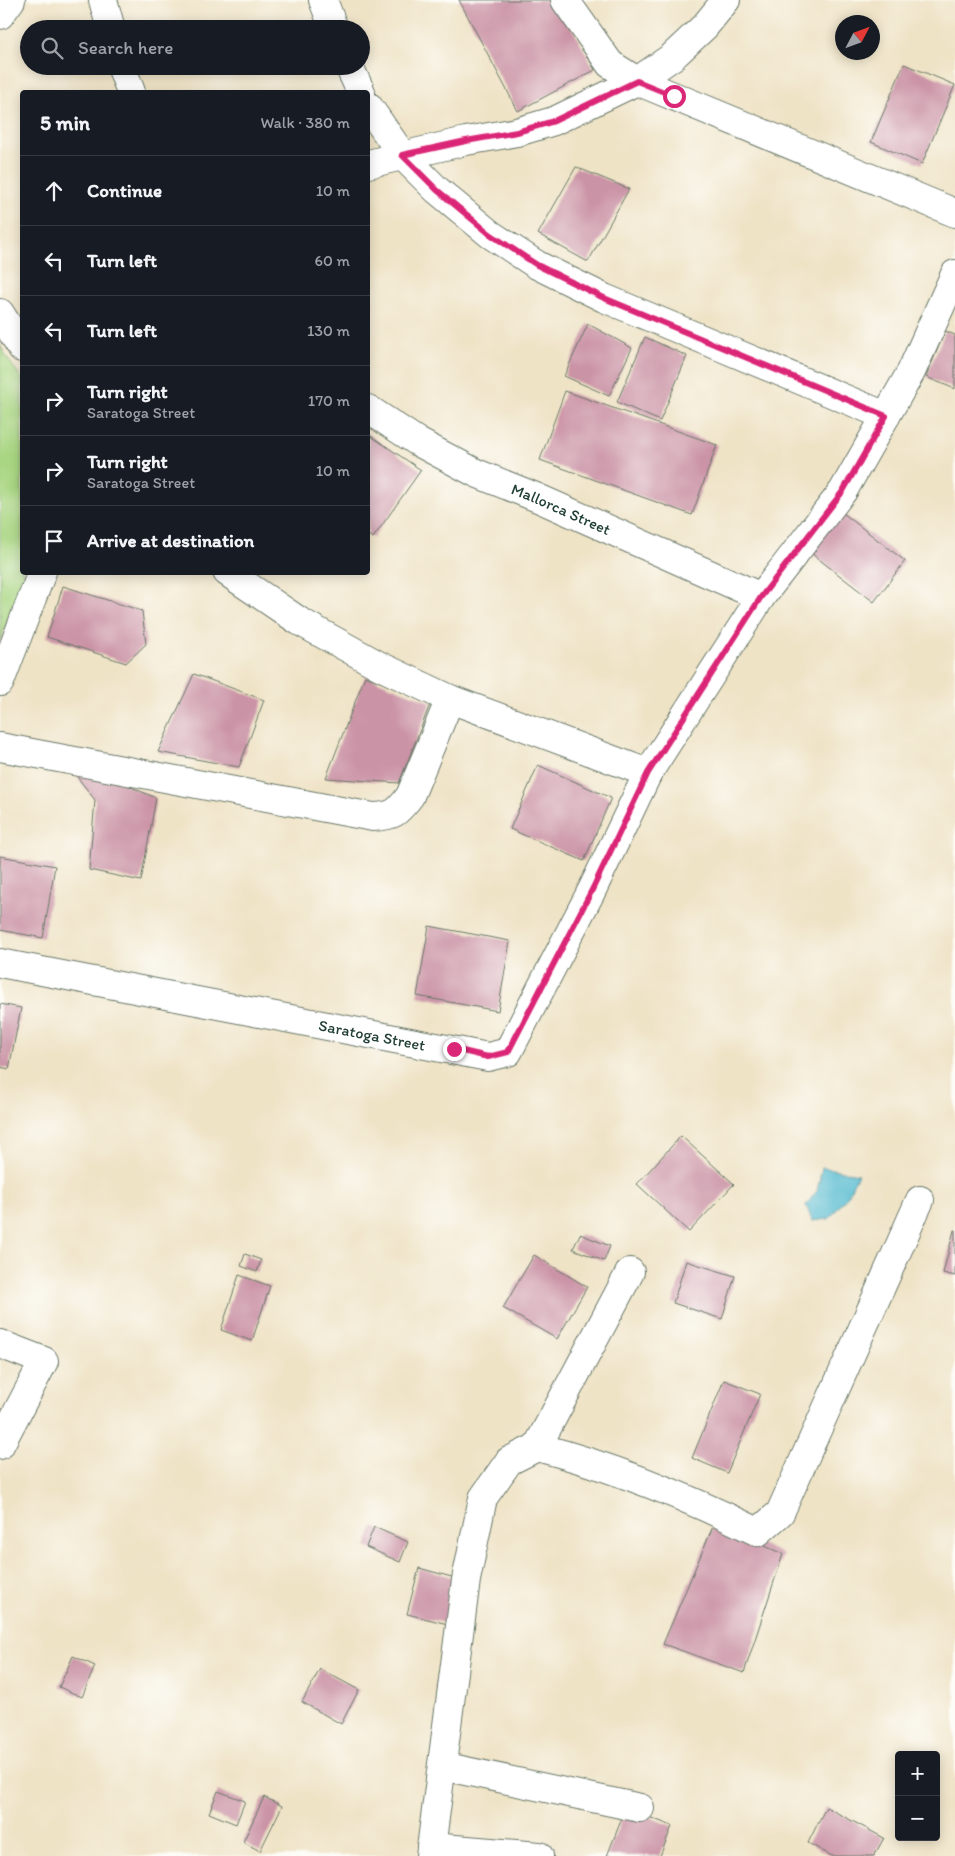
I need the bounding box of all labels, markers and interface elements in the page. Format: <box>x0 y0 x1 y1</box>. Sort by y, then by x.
north arrow <box>835 15 880 60</box>
search box <box>20 20 370 75</box>
icon: search <box>38 34 66 62</box>
text: Search here <box>78 36 173 59</box>
route start <box>663 85 686 108</box>
text: 5 min <box>40 110 90 135</box>
text: Walk · 380 m <box>260 113 350 132</box>
icon: ahead <box>40 177 68 205</box>
text: Continue <box>87 179 162 202</box>
text: 10 m <box>316 181 350 200</box>
icon: left <box>40 247 68 275</box>
text: Turn left <box>87 249 157 272</box>
text: 60 m <box>315 251 350 270</box>
icon: left <box>40 317 68 345</box>
text: Turn left <box>87 319 157 342</box>
text: 130 m <box>307 321 350 340</box>
text: Turn right <box>87 380 168 403</box>
icon: right <box>40 387 68 415</box>
text: 170 m <box>308 391 350 410</box>
text: Saratoga Street <box>87 403 195 422</box>
text: Turn right <box>87 450 168 473</box>
icon: right <box>40 457 68 485</box>
text: 10 m <box>316 461 350 480</box>
text: Saratoga Street <box>87 473 195 492</box>
street label: Mallorca Street <box>508 479 614 539</box>
icon: arrive <box>40 527 68 555</box>
text: Arrive at destination <box>87 529 254 552</box>
street label: Saratoga Street <box>317 1016 427 1055</box>
route end <box>443 1038 466 1061</box>
map controls <box>895 1751 940 1841</box>
button: + <box>895 1751 940 1796</box>
button: − <box>895 1796 940 1841</box>

